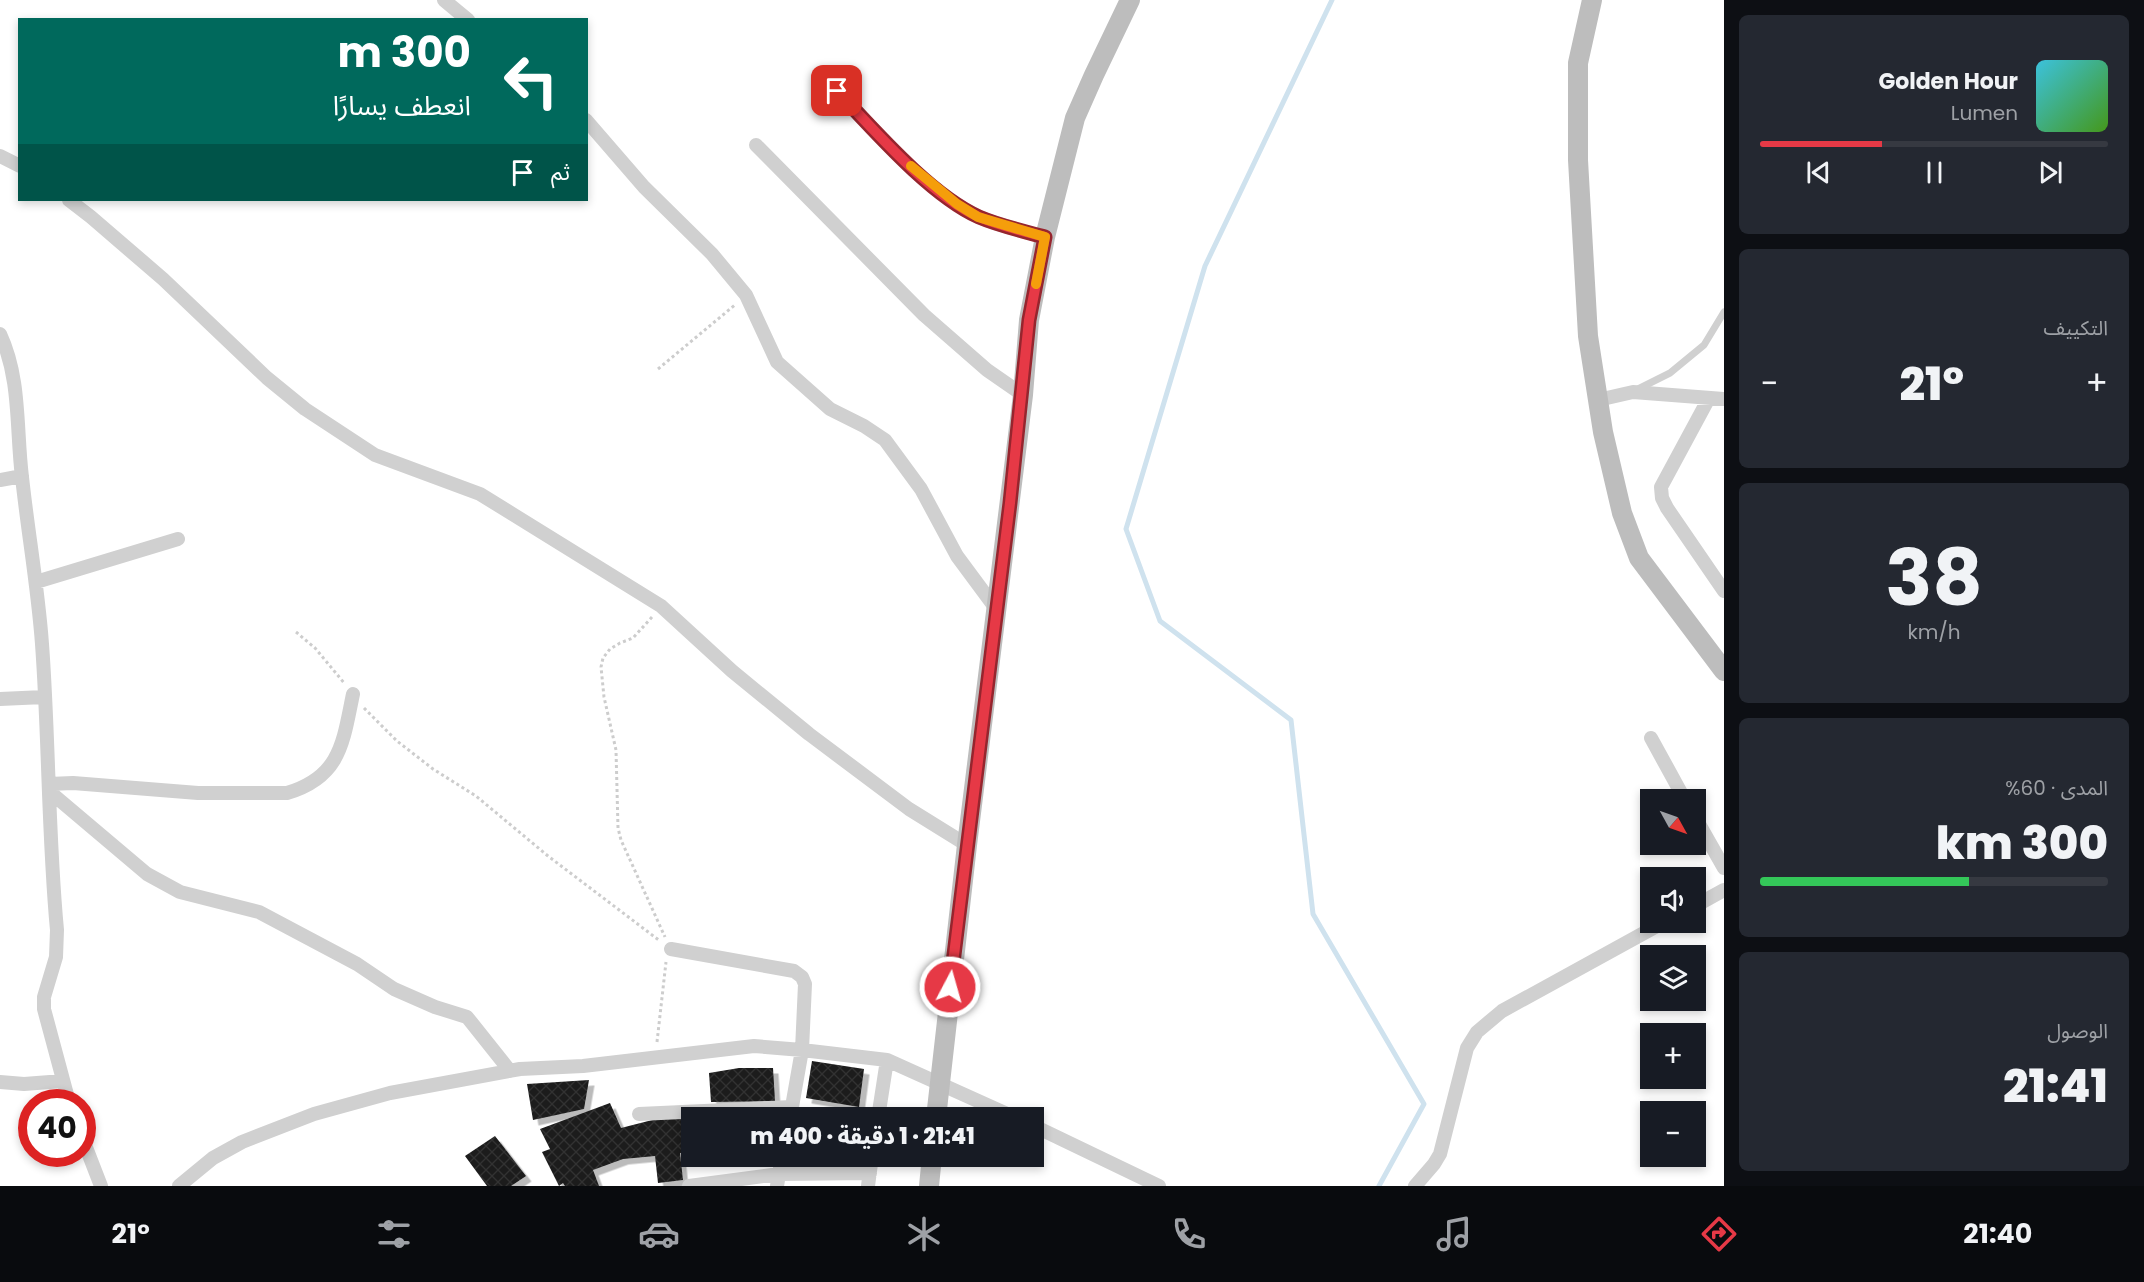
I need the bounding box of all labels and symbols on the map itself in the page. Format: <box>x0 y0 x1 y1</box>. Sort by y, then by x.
pin <box>811 65 862 116</box>
north arrow <box>1640 789 1706 855</box>
position arrow <box>918 955 982 1019</box>
speed limit sign: 40 <box>18 1089 96 1167</box>

